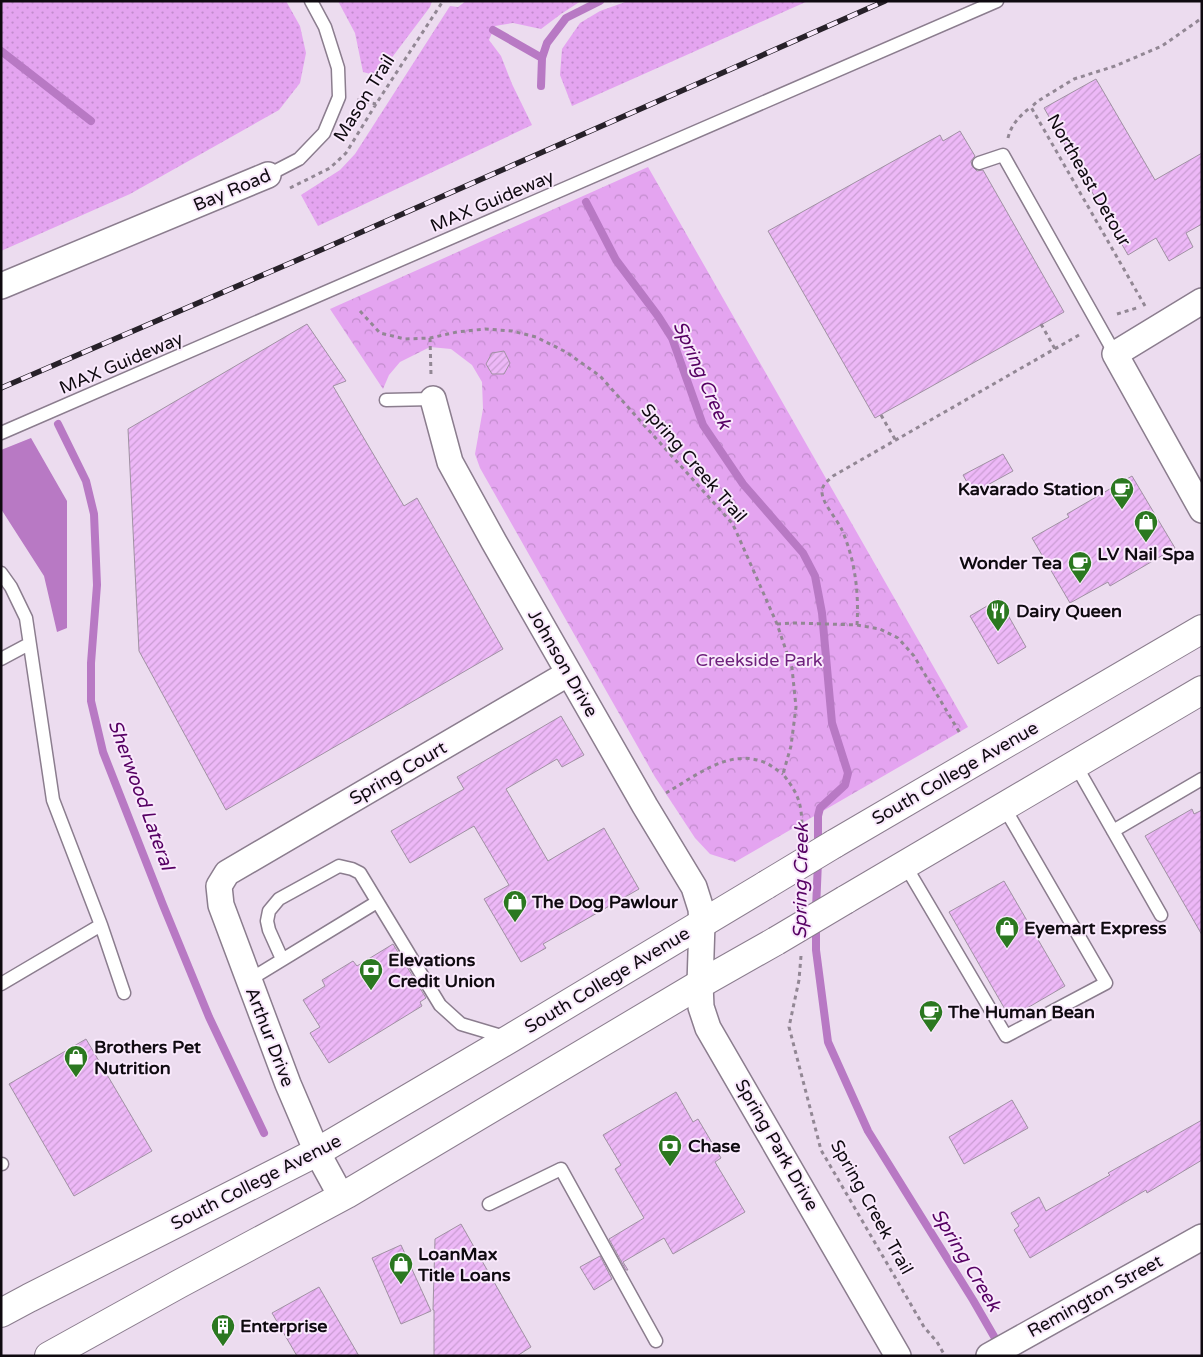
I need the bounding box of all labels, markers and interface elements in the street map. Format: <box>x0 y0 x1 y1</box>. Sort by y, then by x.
street label: Mason Trail <box>329 50 399 146</box>
street label: Northeast Detour <box>1042 110 1136 250</box>
street label: Bay Road <box>190 164 274 216</box>
street label: MAX Guideway <box>427 165 557 237</box>
water label: Spring Creek <box>668 318 736 434</box>
street label: MAX Guideway <box>56 327 186 399</box>
street label: Spring Creek Trail <box>636 399 752 527</box>
cafe icon: Kavarado Station <box>1109 476 1135 510</box>
place label: Kavarado Station <box>958 478 1104 500</box>
shop icon: LV Nail Spa <box>1133 509 1159 543</box>
place label: LV Nail Spa <box>1097 543 1195 565</box>
cafe icon: Wonder Tea <box>1067 550 1093 584</box>
place label: Wonder Tea <box>959 552 1062 574</box>
restaurant icon: Dairy Queen <box>985 598 1011 632</box>
place label: Dairy Queen <box>1016 600 1122 622</box>
street label: Johnson Drive <box>523 605 603 721</box>
park label: Creekside Park <box>696 649 823 671</box>
street label: South College Avenue <box>868 716 1042 830</box>
water label: Sherwood Lateral <box>104 717 179 875</box>
street label: Spring Court <box>345 736 451 810</box>
water label: Spring Creek <box>789 821 813 939</box>
shop icon: The Dog Pawlour <box>502 889 528 923</box>
place label: The Dog Pawlour <box>531 891 679 913</box>
shop icon: Eyemart Express <box>994 915 1020 949</box>
place label: Eyemart Express <box>1024 917 1167 939</box>
street label: South College Avenue <box>521 922 693 1038</box>
place label: Elevations Credit Union <box>388 949 495 992</box>
bank icon: Elevations Credit Union <box>358 957 384 991</box>
street label: Arthur Drive <box>241 984 299 1090</box>
cafe icon: The Human Bean <box>918 999 944 1033</box>
place label: The Human Bean <box>947 1001 1095 1023</box>
place label: Brothers Pet Nutrition <box>94 1036 201 1079</box>
shop icon: Brothers Pet Nutrition <box>63 1044 89 1078</box>
street label: Spring Park Drive <box>730 1075 824 1215</box>
street label: South College Avenue <box>167 1129 345 1235</box>
bank icon: Chase <box>657 1133 683 1167</box>
place label: Chase <box>688 1135 740 1157</box>
street label: Spring Creek Trail <box>826 1136 918 1278</box>
water label: Spring Creek <box>927 1205 1006 1317</box>
place label: LoanMax Title Loans <box>417 1243 511 1286</box>
street label: Remington Street <box>1024 1250 1167 1342</box>
shop icon: LoanMax Title Loans <box>388 1251 414 1285</box>
building icon: Enterprise <box>210 1313 236 1347</box>
place label: Enterprise <box>240 1315 328 1337</box>

